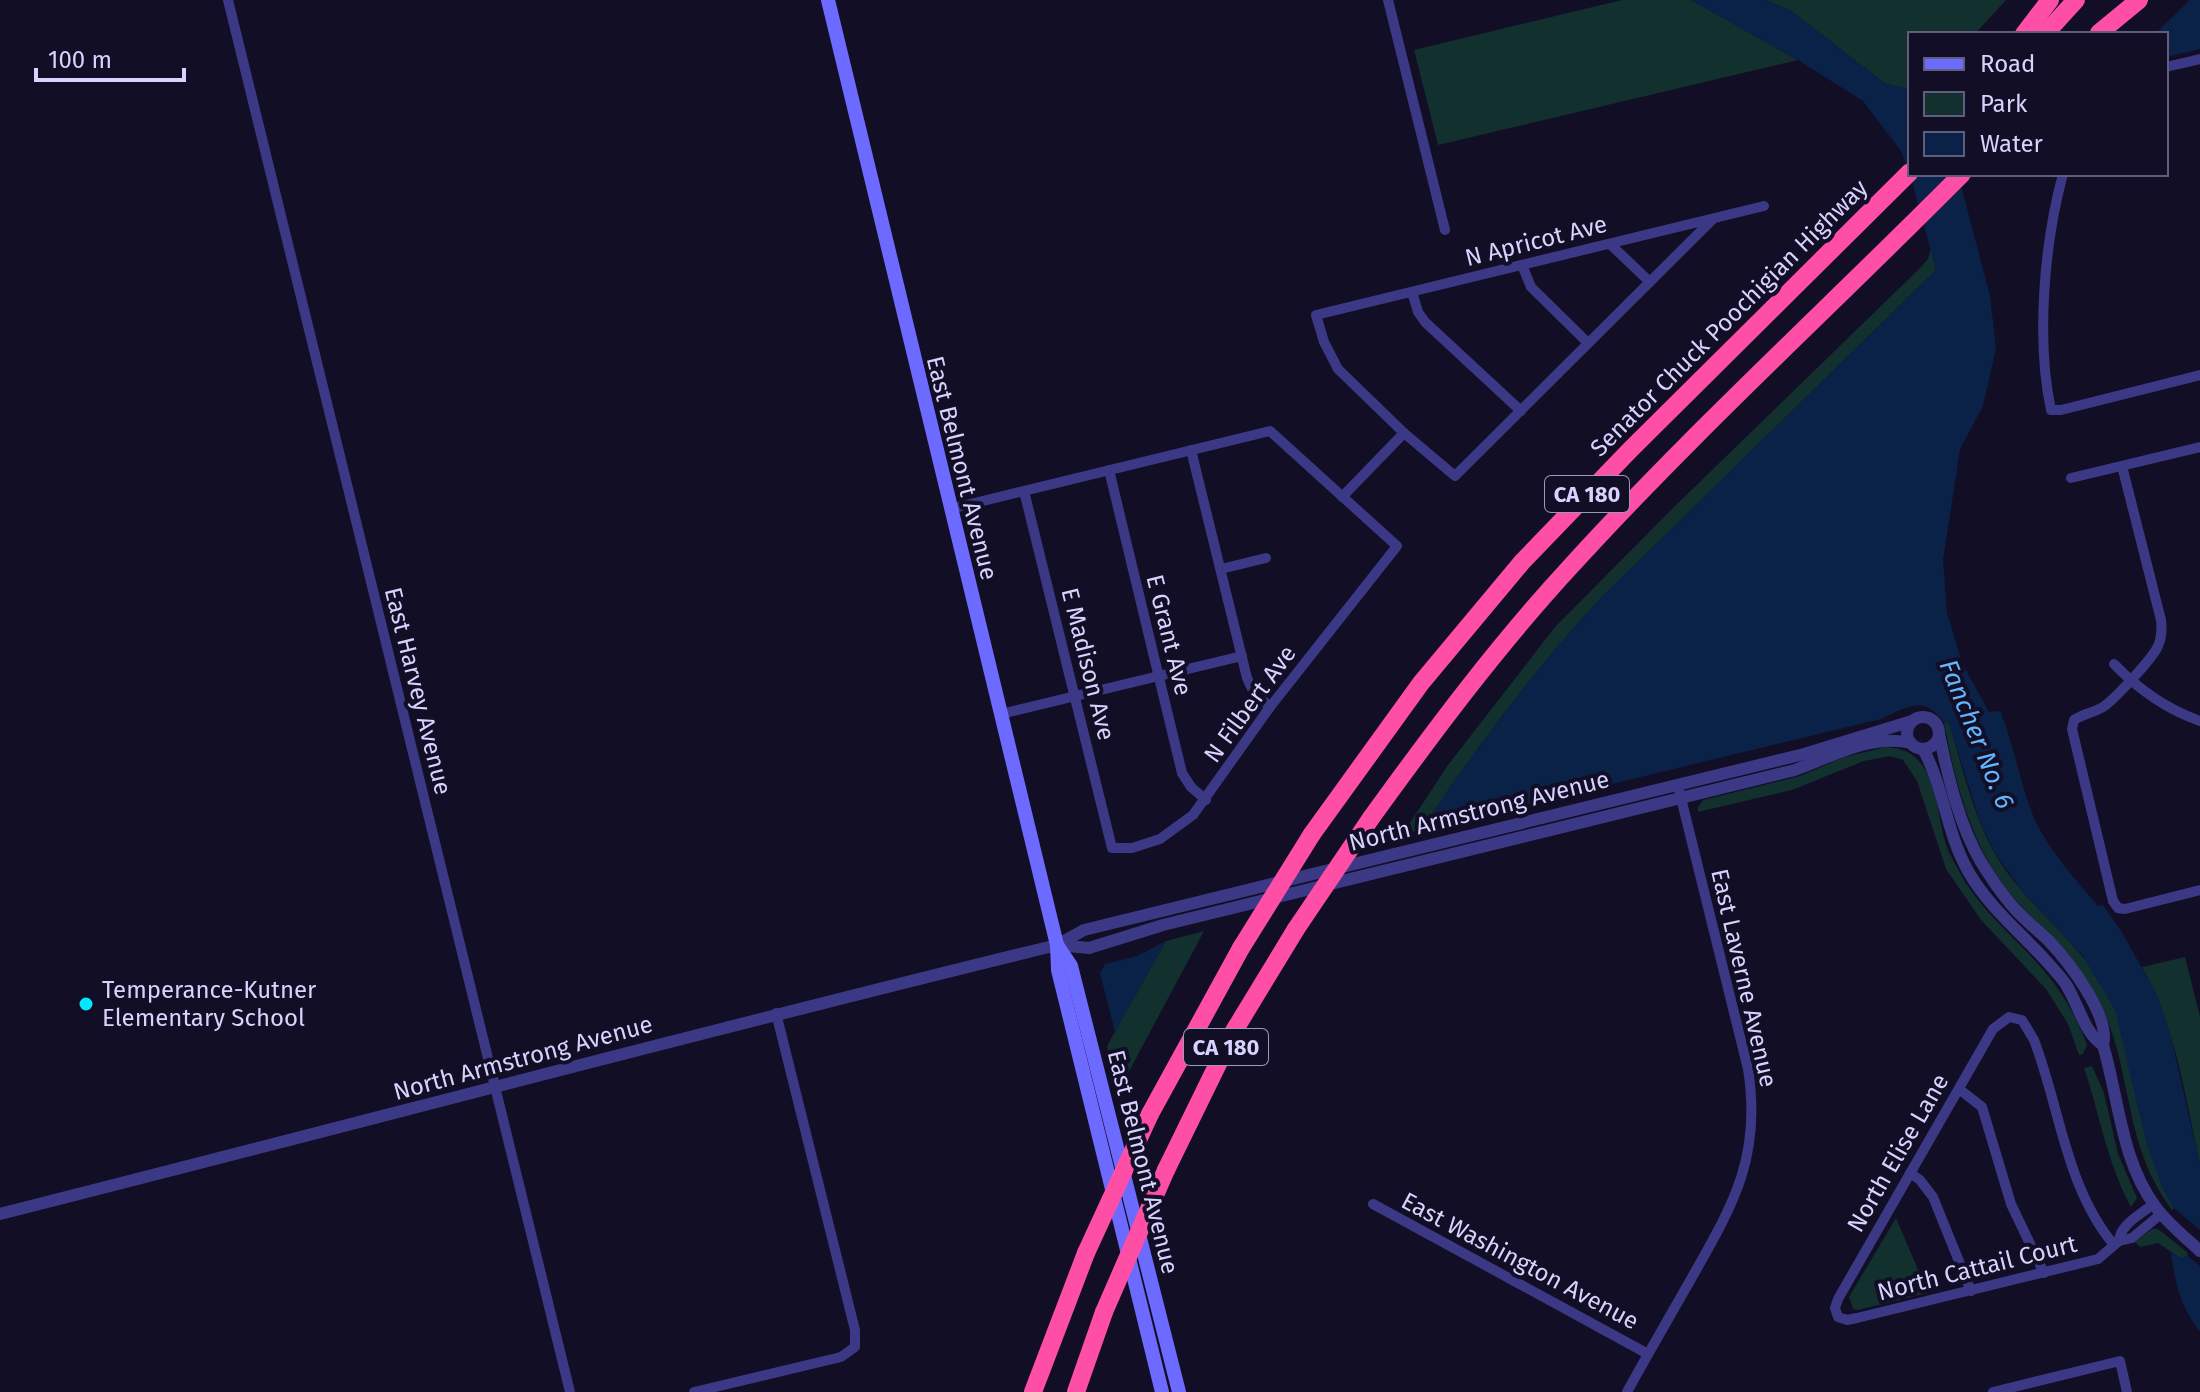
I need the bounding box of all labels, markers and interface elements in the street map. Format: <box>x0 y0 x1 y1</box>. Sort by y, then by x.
scale bar <box>36 32 184 82</box>
legend <box>1908 32 2168 176</box>
text: 100 m <box>48 46 112 74</box>
text: Road <box>1980 50 2035 78</box>
text: Park <box>1980 90 2028 118</box>
text: Water <box>1980 130 2044 158</box>
street label: Senator Chuck Poochigian Highway <box>1585 174 1873 462</box>
street label: N Apricot Ave <box>1462 210 1610 272</box>
street label: East Belmont Avenue <box>921 353 1003 583</box>
road number: CA 180 <box>1545 476 1629 512</box>
street label: E Grant Ave <box>1140 572 1198 698</box>
street label: East Harvey Avenue <box>379 584 457 798</box>
street label: E Madison Ave <box>1056 585 1120 743</box>
street label: N Filbert Ave <box>1198 640 1302 768</box>
water label: Fancher No. 6 <box>1933 655 2021 813</box>
street label: North Armstrong Avenue <box>1346 765 1612 857</box>
street label: East Laverne Avenue <box>1705 866 1783 1090</box>
place label: Temperance-Kutner Elementary School <box>102 976 317 1032</box>
marker: Temperance-Kutner Elementary School <box>77 995 95 1013</box>
street label: North Armstrong Avenue <box>390 1010 656 1106</box>
road number: CA 180 <box>1184 1029 1268 1065</box>
street label: East Belmont Avenue <box>1102 1047 1184 1277</box>
street label: North Elise Lane <box>1841 1069 1955 1237</box>
street label: East Washington Avenue <box>1397 1187 1643 1335</box>
street label: North Cattail Court <box>1875 1230 2080 1306</box>

